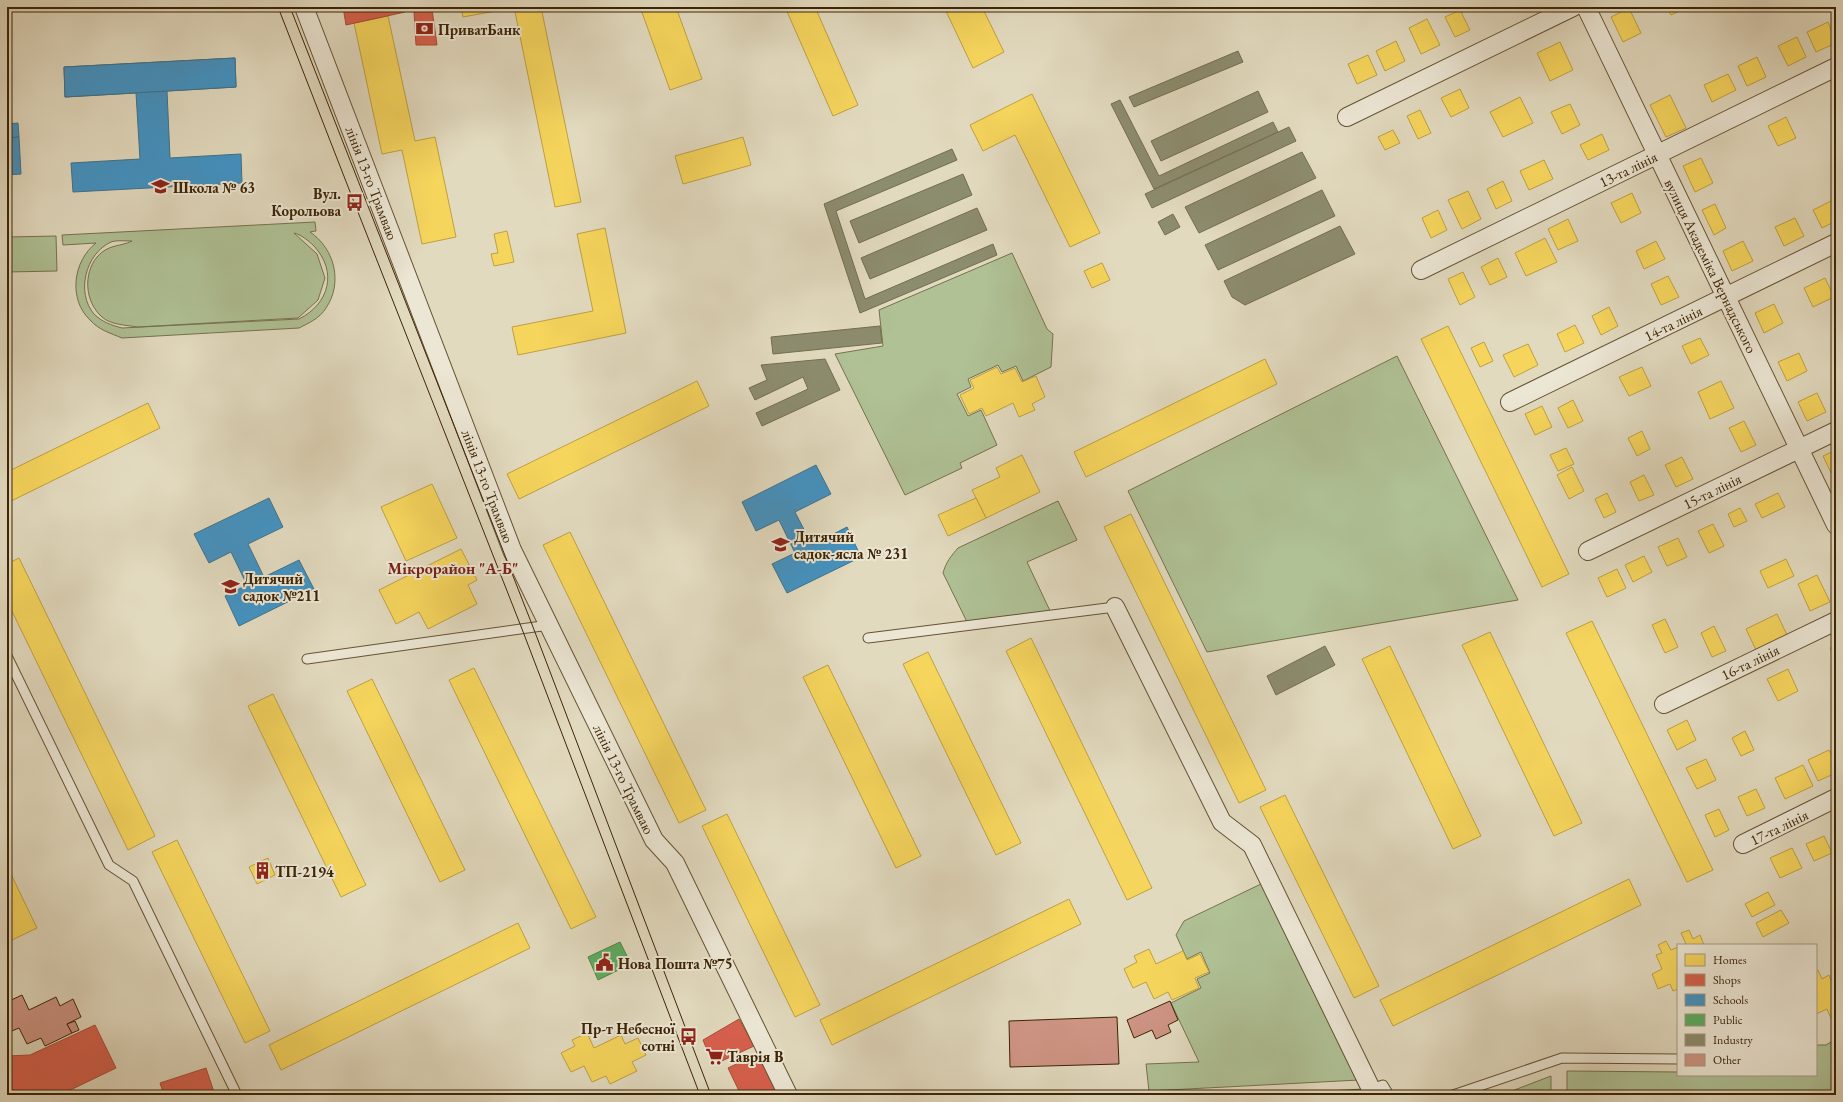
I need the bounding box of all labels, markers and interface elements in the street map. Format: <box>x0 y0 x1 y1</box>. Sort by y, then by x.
bank icon: ПриватБанк <box>415 19 435 39</box>
place label: ПриватБанк <box>438 20 521 39</box>
street label: лінія 13-го Трамваю <box>342 124 402 242</box>
street label: 13-та лінія <box>1596 147 1661 191</box>
street label: вулиця Академіка Вернадського <box>1660 176 1762 356</box>
school or university icon: Школа № 63 <box>150 177 170 197</box>
place label: Школа № 63 <box>173 178 255 197</box>
place label: Вул. Корольова <box>271 184 341 220</box>
bus stop icon: Вул. Корольова <box>344 192 364 212</box>
street label: 14-та лінія <box>1641 301 1706 345</box>
street label: лінія 13-го Трамваю <box>458 427 518 545</box>
street label: 15-та лінія <box>1680 469 1745 513</box>
place label: Дитячий садок-ясла № 231 <box>794 527 908 563</box>
school or university icon: Дитячий садок-ясла № 231 <box>771 535 791 555</box>
district label: Мікрорайон "А-Б" <box>388 558 518 579</box>
place label: Дитячий садок №211 <box>243 569 320 605</box>
school or university icon: Дитячий садок №211 <box>220 577 240 597</box>
street label: 16-та лінія <box>1718 640 1783 684</box>
street label: лінія 13-го Трамваю <box>589 721 659 837</box>
street label: 17-та лінія <box>1747 805 1812 849</box>
building icon: ТП-2194 <box>252 861 272 881</box>
place label: ТП-2194 <box>275 862 335 881</box>
legend <box>1677 944 1817 1076</box>
text: Homes <box>1713 952 1747 968</box>
public building icon: Нова Пошта №75 <box>595 953 615 973</box>
place label: Нова Пошта №75 <box>618 954 733 973</box>
text: Shops <box>1713 972 1741 988</box>
text: Schools <box>1713 992 1748 1008</box>
text: Public <box>1713 1012 1743 1028</box>
place label: Пр-т Небесної сотні <box>581 1019 676 1055</box>
bus stop icon: Пр-т Небесної сотні <box>678 1027 698 1047</box>
text: Industry <box>1713 1032 1753 1048</box>
supermarket icon: Таврія В <box>704 1046 724 1066</box>
place label: Таврія В <box>727 1047 783 1066</box>
text: Other <box>1713 1052 1741 1068</box>

